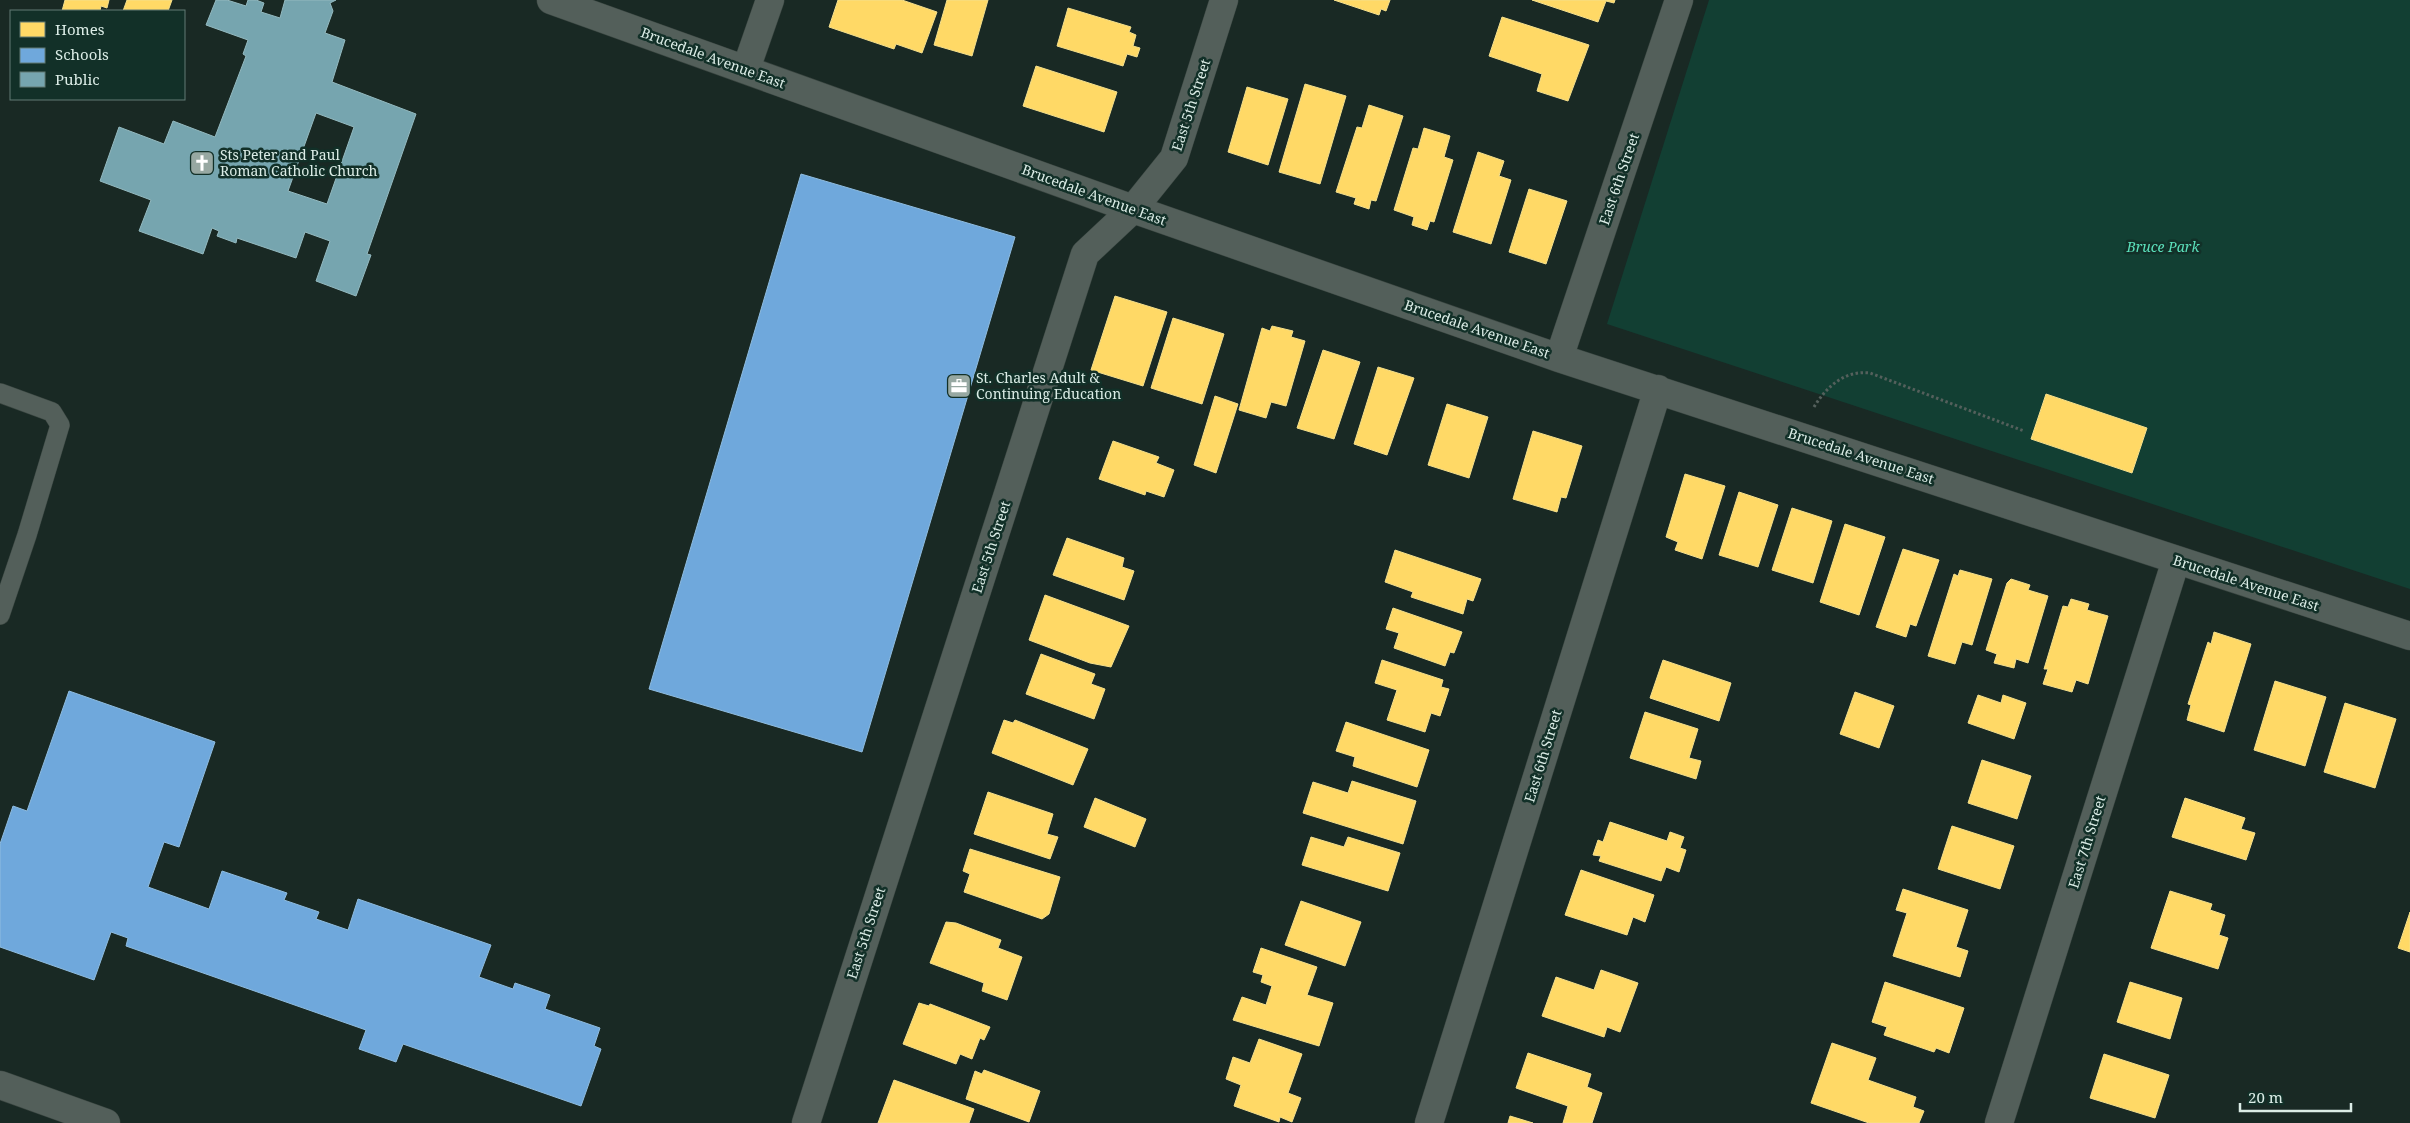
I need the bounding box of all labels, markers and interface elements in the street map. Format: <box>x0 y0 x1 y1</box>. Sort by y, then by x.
legend <box>10 10 185 100</box>
text: Homes <box>55 19 105 39</box>
street label: Brucedale Avenue East <box>638 23 788 93</box>
text: Schools <box>55 44 109 64</box>
street label: East 5th Street <box>1167 56 1214 153</box>
text: Public <box>55 69 100 89</box>
street label: East 6th Street <box>1594 130 1643 227</box>
place label: Sts Peter and Paul Roman Catholic Church <box>220 145 378 180</box>
church icon: Sts Peter and Paul Roman Catholic Church <box>189 150 215 176</box>
street label: Brucedale Avenue East <box>1019 160 1169 230</box>
park label: Bruce Park <box>2126 237 2200 256</box>
street label: Brucedale Avenue East <box>1402 295 1552 362</box>
place label: St. Charles Adult & Continuing Education <box>976 368 1121 403</box>
office icon: St. Charles Adult & Continuing Education <box>946 373 972 399</box>
street label: Brucedale Avenue East <box>1786 423 1937 488</box>
street label: East 5th Street <box>967 498 1014 595</box>
street label: Brucedale Avenue East <box>2171 550 2322 615</box>
street label: East 6th Street <box>1519 707 1566 804</box>
street label: East 7th Street <box>2063 793 2110 890</box>
street label: East 5th Street <box>842 884 889 981</box>
scale bar <box>2240 1080 2351 1112</box>
text: 20 m <box>2248 1087 2283 1107</box>

